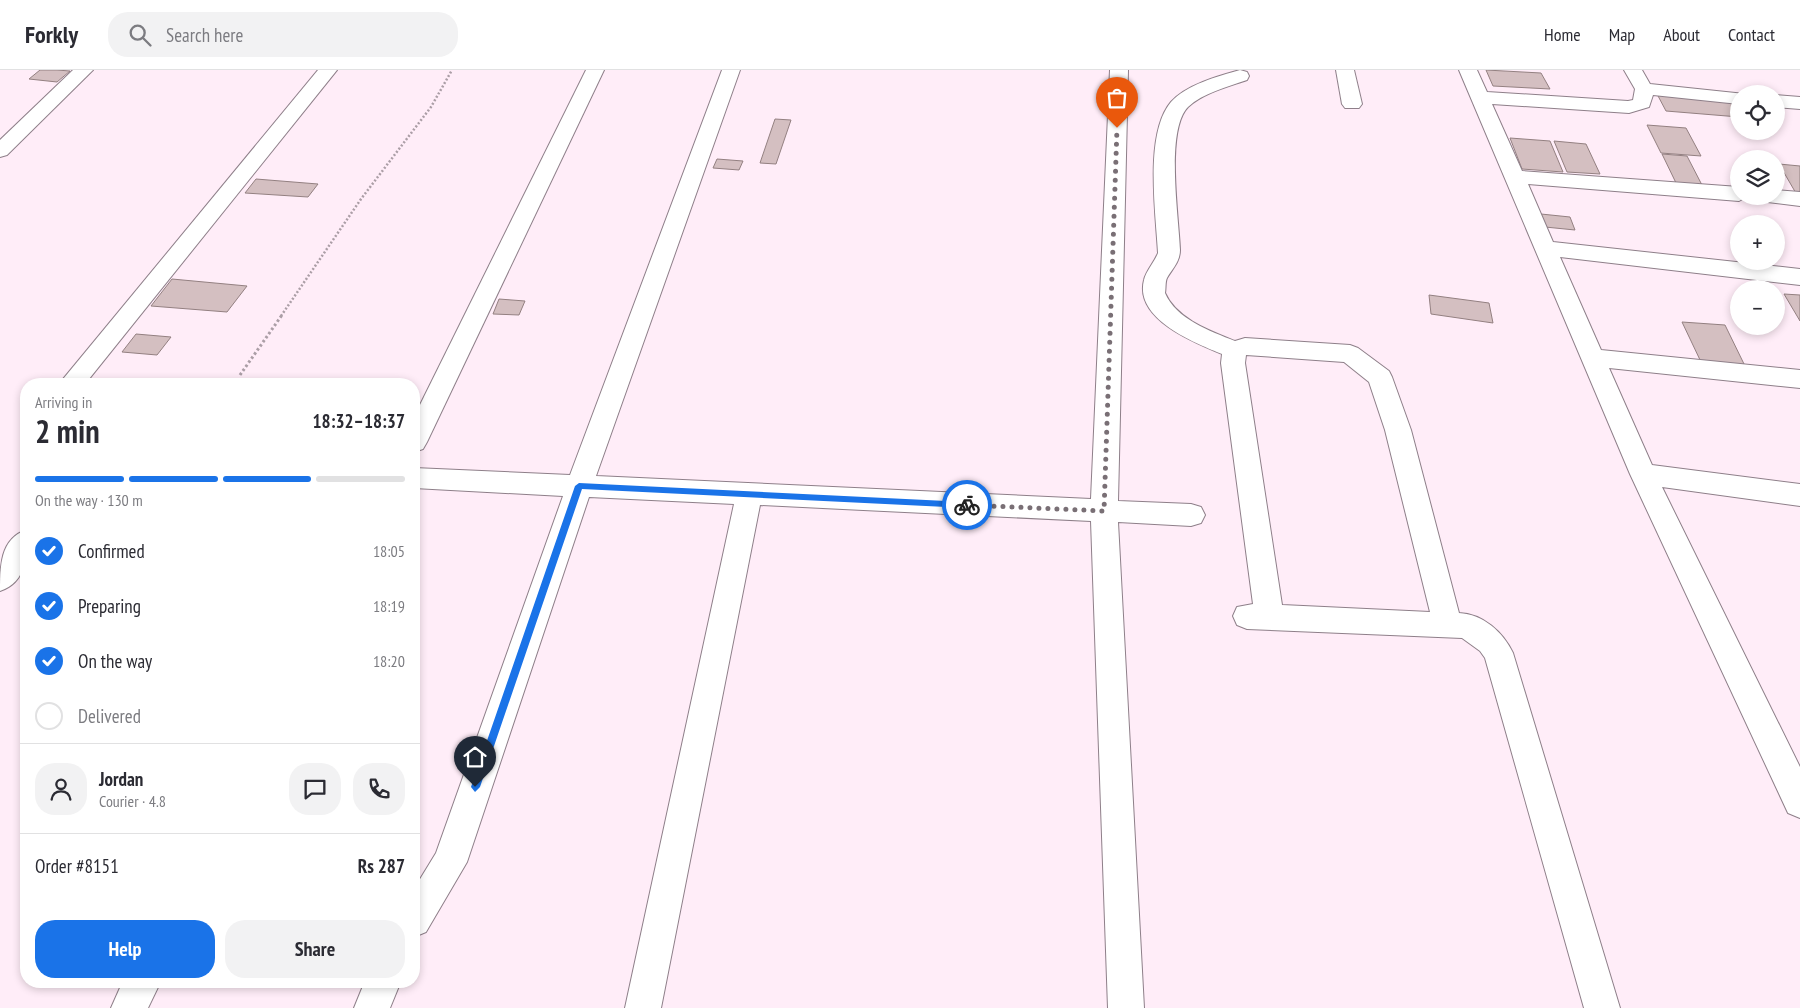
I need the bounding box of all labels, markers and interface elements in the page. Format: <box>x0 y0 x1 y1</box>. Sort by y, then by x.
search box <box>108 12 458 57</box>
text: Forkly <box>25 19 78 50</box>
icon: search <box>126 21 154 49</box>
text: Search here <box>166 23 243 47</box>
text: Home <box>1544 23 1581 46</box>
text: Map <box>1609 23 1635 46</box>
text: About <box>1663 23 1700 46</box>
text: Contact <box>1728 23 1775 46</box>
pin <box>1096 77 1138 128</box>
icon: bag <box>1103 84 1131 112</box>
map controls <box>1730 85 1785 335</box>
button: locate <box>1730 85 1785 140</box>
button: layers <box>1730 150 1785 205</box>
button: + <box>1730 215 1785 270</box>
button: − <box>1730 280 1785 335</box>
text: Arriving in <box>35 392 92 412</box>
text: 18:32–18:37 <box>312 409 405 433</box>
text: 2 min <box>35 410 100 452</box>
courier <box>942 480 992 530</box>
text: On the way · 130 m <box>35 490 143 510</box>
icon: bike <box>953 491 981 519</box>
icon: check <box>35 537 63 565</box>
text: Confirmed <box>78 539 145 563</box>
text: 18:05 <box>373 541 405 561</box>
icon: check <box>35 592 63 620</box>
text: Preparing <box>78 594 141 618</box>
text: 18:19 <box>373 596 405 616</box>
icon: check <box>35 647 63 675</box>
text: On the way <box>78 649 152 673</box>
text: 18:20 <box>373 651 405 671</box>
text: Delivered <box>78 704 141 728</box>
pin <box>454 736 496 787</box>
icon: home <box>461 743 489 771</box>
button: person <box>35 763 87 815</box>
button: chat <box>289 763 341 815</box>
button: phone <box>353 763 405 815</box>
text: Jordan <box>99 767 143 791</box>
text: Courier · 4.8 <box>99 791 166 811</box>
text: Order #8151 <box>35 854 119 878</box>
text: Rs 287 <box>358 854 405 878</box>
button: Help <box>35 920 215 978</box>
button: Share <box>225 920 405 978</box>

